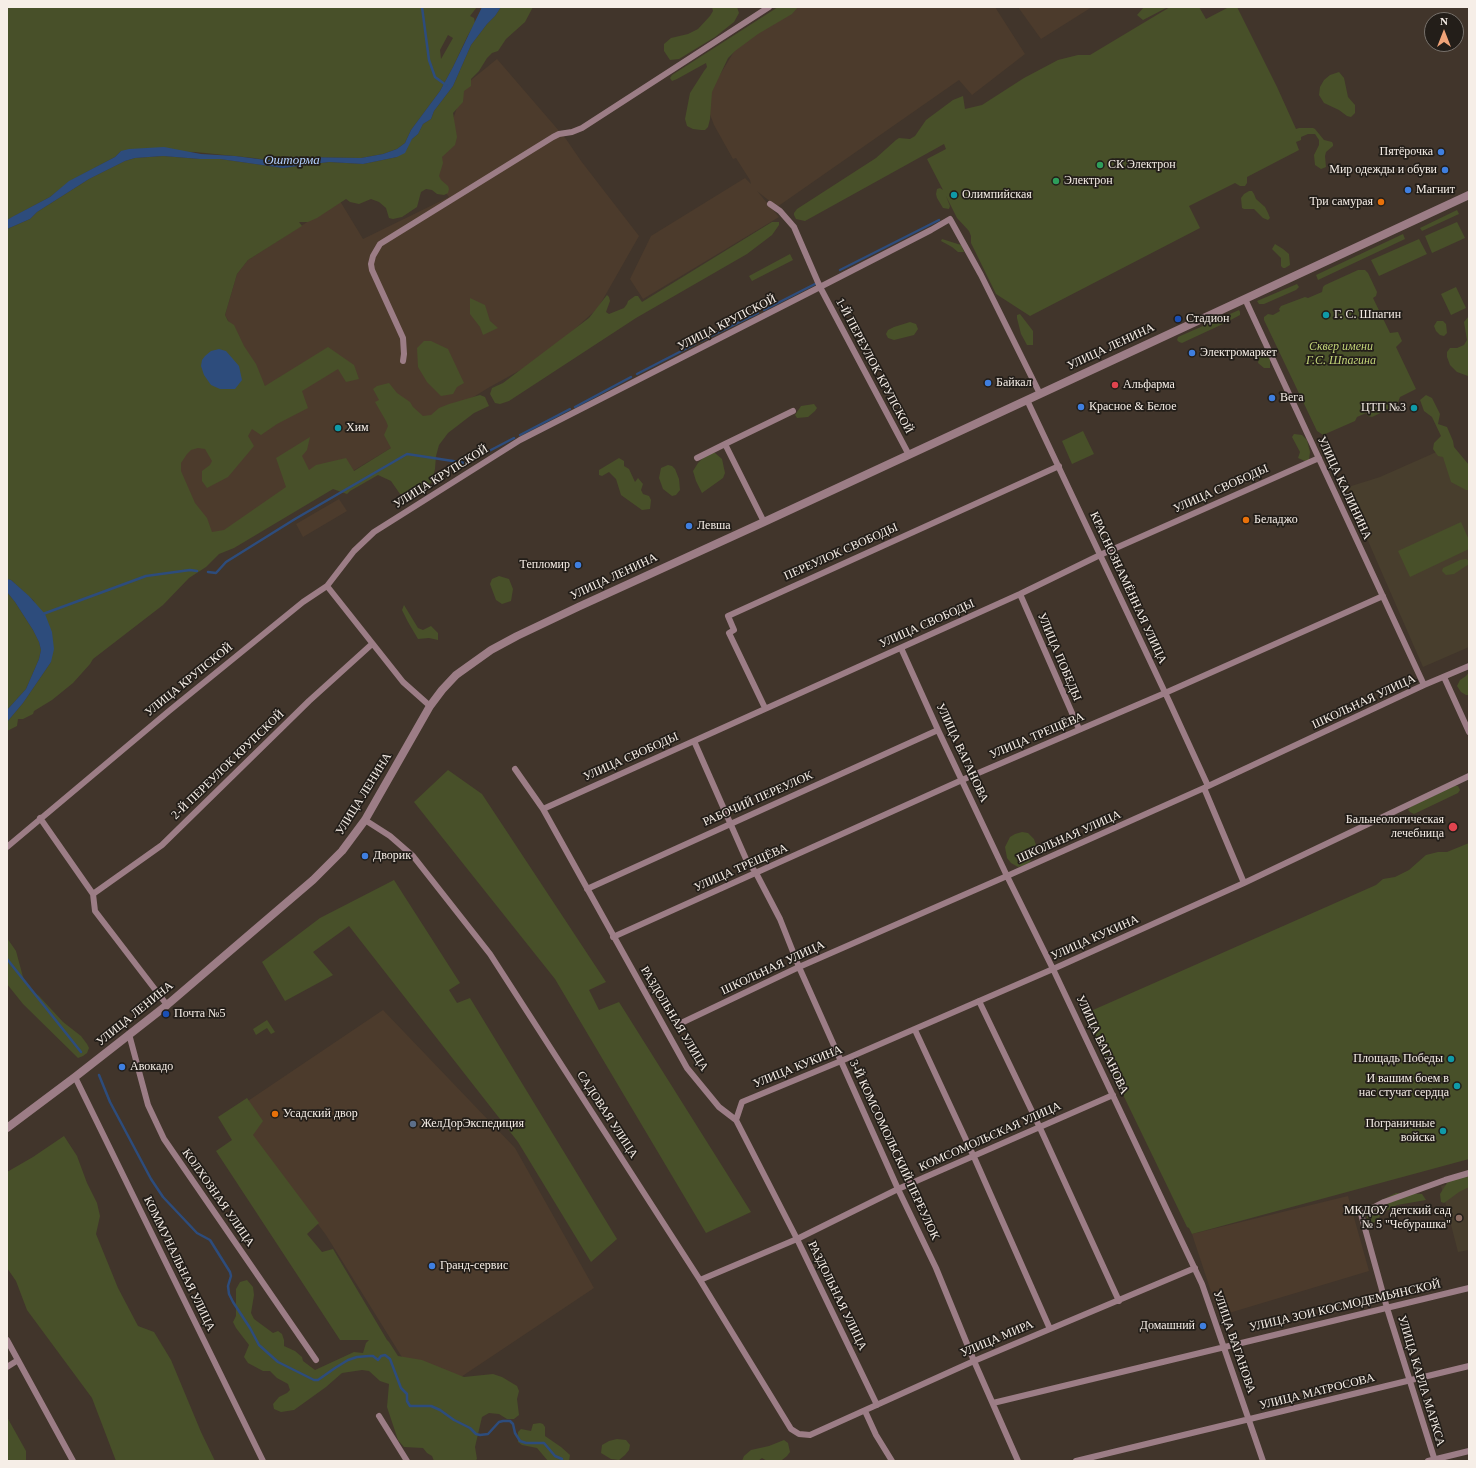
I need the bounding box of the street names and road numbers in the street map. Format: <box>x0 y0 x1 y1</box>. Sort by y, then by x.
street label: УЛИЦА КРУПСКОЙ <box>675 292 779 354</box>
street label: 1-Й ПЕРЕУЛОК КРУПСКОЙ <box>832 296 916 436</box>
street label: УЛИЦА ЛЕНИНА <box>1065 321 1157 373</box>
street label: УЛИЦА КАЛИНИНА <box>1314 434 1374 542</box>
street label: УЛИЦА КРУПСКОЙ <box>391 442 491 512</box>
street label: УЛИЦА СВОБОДЫ <box>1171 462 1271 516</box>
street label: КРАСНОЗНАМЁННАЯ УЛИЦА <box>1086 510 1170 666</box>
street label: ПЕРЕУЛОК СВОБОДЫ <box>782 520 900 584</box>
street label: УЛИЦА ЛЕНИНА <box>568 551 660 603</box>
street label: УЛИЦА СВОБОДЫ <box>877 597 977 651</box>
street label: УЛИЦА ПОБЕДЫ <box>1034 611 1084 703</box>
street label: УЛИЦА КРУПСКОЙ <box>142 640 236 720</box>
street label: ШКОЛЬНАЯ УЛИЦА <box>1310 672 1418 732</box>
street label: УЛИЦА ВАГАНОВА <box>933 701 991 805</box>
street label: 2-Й ПЕРЕУЛОК КРУПСКОЙ <box>169 707 287 823</box>
street label: УЛИЦА ТРЕЩЁВА <box>988 710 1086 762</box>
street label: УЛИЦА СВОБОДЫ <box>581 730 681 784</box>
street label: УЛИЦА ЛЕНИНА <box>333 750 395 838</box>
street label: РАБОЧИЙ ПЕРЕУЛОК <box>701 768 815 830</box>
street label: ШКОЛЬНАЯ УЛИЦА <box>1015 808 1123 866</box>
street label: УЛИЦА ТРЕЩЁВА <box>692 841 790 895</box>
street label: УЛИЦА КУКИНА <box>1049 912 1141 964</box>
street label: ШКОЛЬНАЯ УЛИЦА <box>719 938 827 998</box>
street label: РАЗДОЛЬНАЯ УЛИЦА <box>637 964 711 1074</box>
street label: УЛИЦА ЛЕНИНА <box>94 979 176 1049</box>
street label: УЛИЦА ВАГАНОВА <box>1073 993 1131 1097</box>
street label: УЛИЦА КУКИНА <box>751 1043 845 1091</box>
street label: 3-Й КОМСОМОЛЬСКИЙ ПЕРЕУЛОК <box>846 1058 942 1242</box>
street label: САДОВАЯ УЛИЦА <box>573 1069 641 1161</box>
street label: КОМСОМОЛЬСКАЯ УЛИЦА <box>917 1099 1063 1175</box>
street label: КОЛХОЗНАЯ УЛИЦА <box>179 1146 257 1250</box>
street label: КОММУНАЛЬНАЯ УЛИЦА <box>140 1194 218 1334</box>
street label: РАЗДОЛЬНАЯ УЛИЦА <box>804 1239 870 1353</box>
street label: УЛИЦА ЗОИ КОСМОДЕМЬЯНСКОЙ <box>1248 1277 1442 1335</box>
street label: УЛИЦА ВАГАНОВА <box>1210 1289 1258 1395</box>
street label: УЛИЦА КАРЛА МАРКСА <box>1394 1314 1448 1448</box>
street label: УЛИЦА МИРА <box>959 1317 1035 1361</box>
street label: УЛИЦА МАТРОСОВА <box>1258 1371 1376 1413</box>

